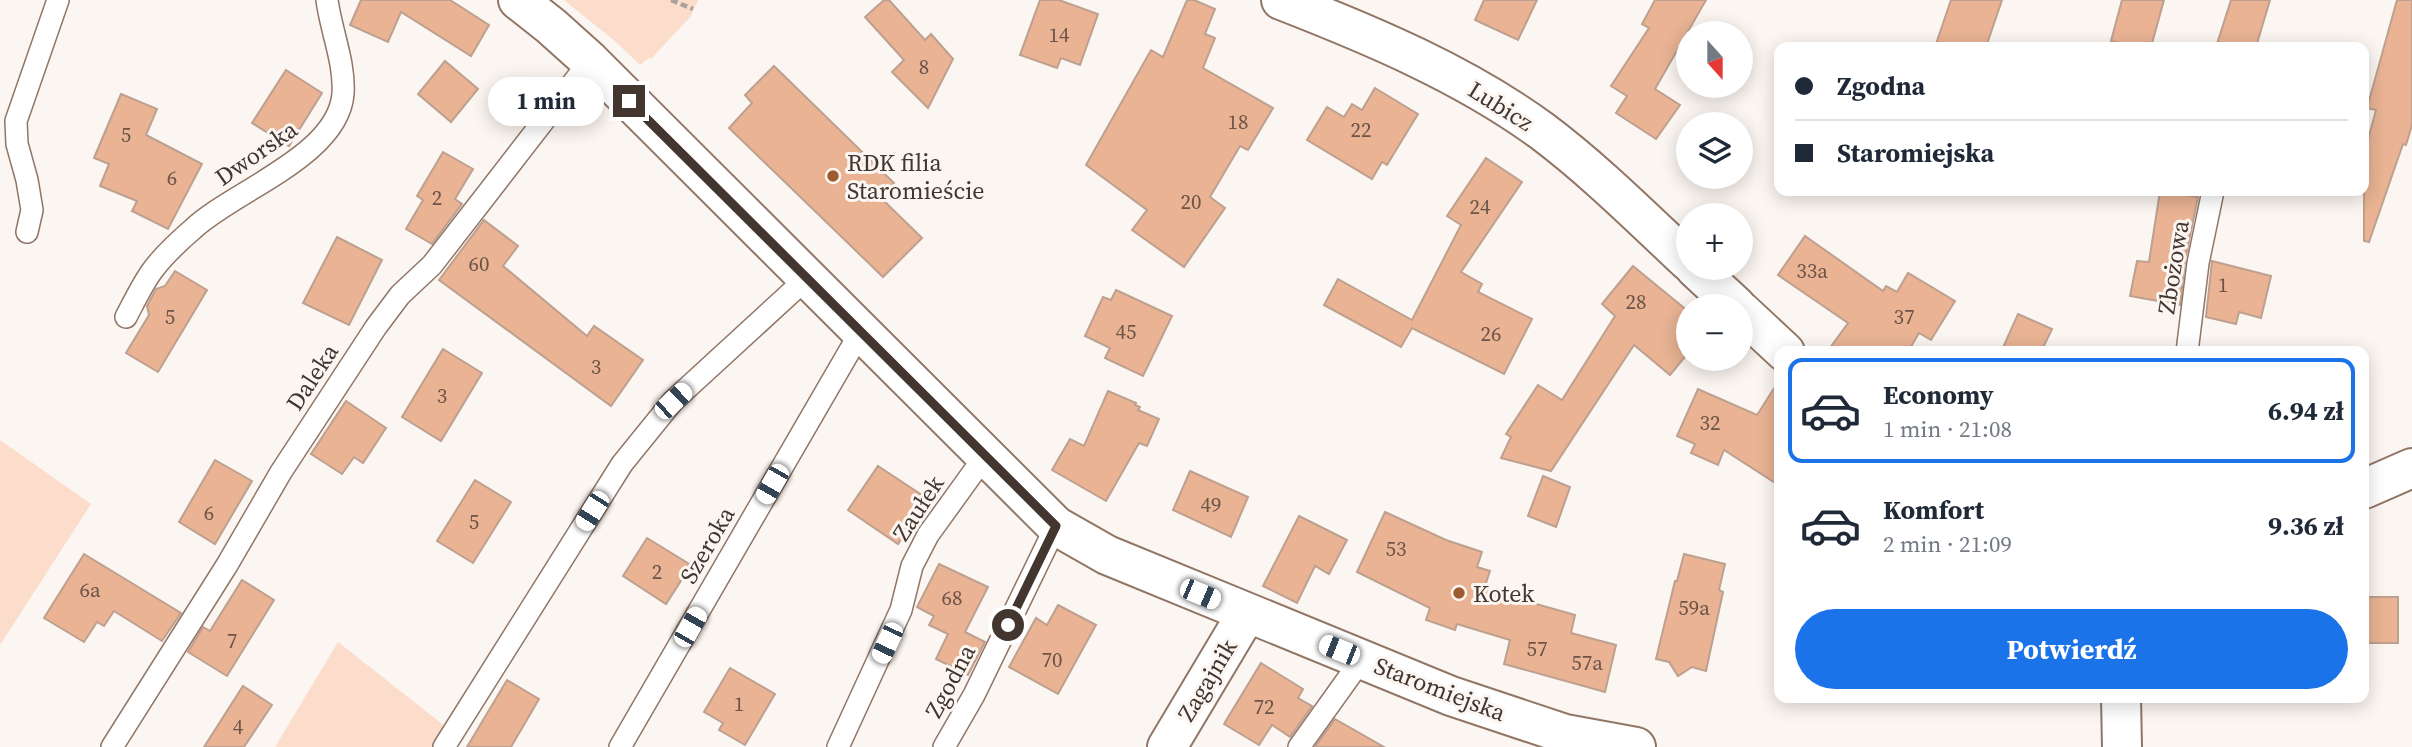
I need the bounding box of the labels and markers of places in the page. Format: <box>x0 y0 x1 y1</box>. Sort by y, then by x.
place label: RDK filia Staromieście <box>847 146 985 207</box>
marker: RDK filia Staromieście <box>825 168 841 184</box>
place label: Kotek <box>1473 577 1535 610</box>
marker: Kotek <box>1451 585 1467 601</box>

